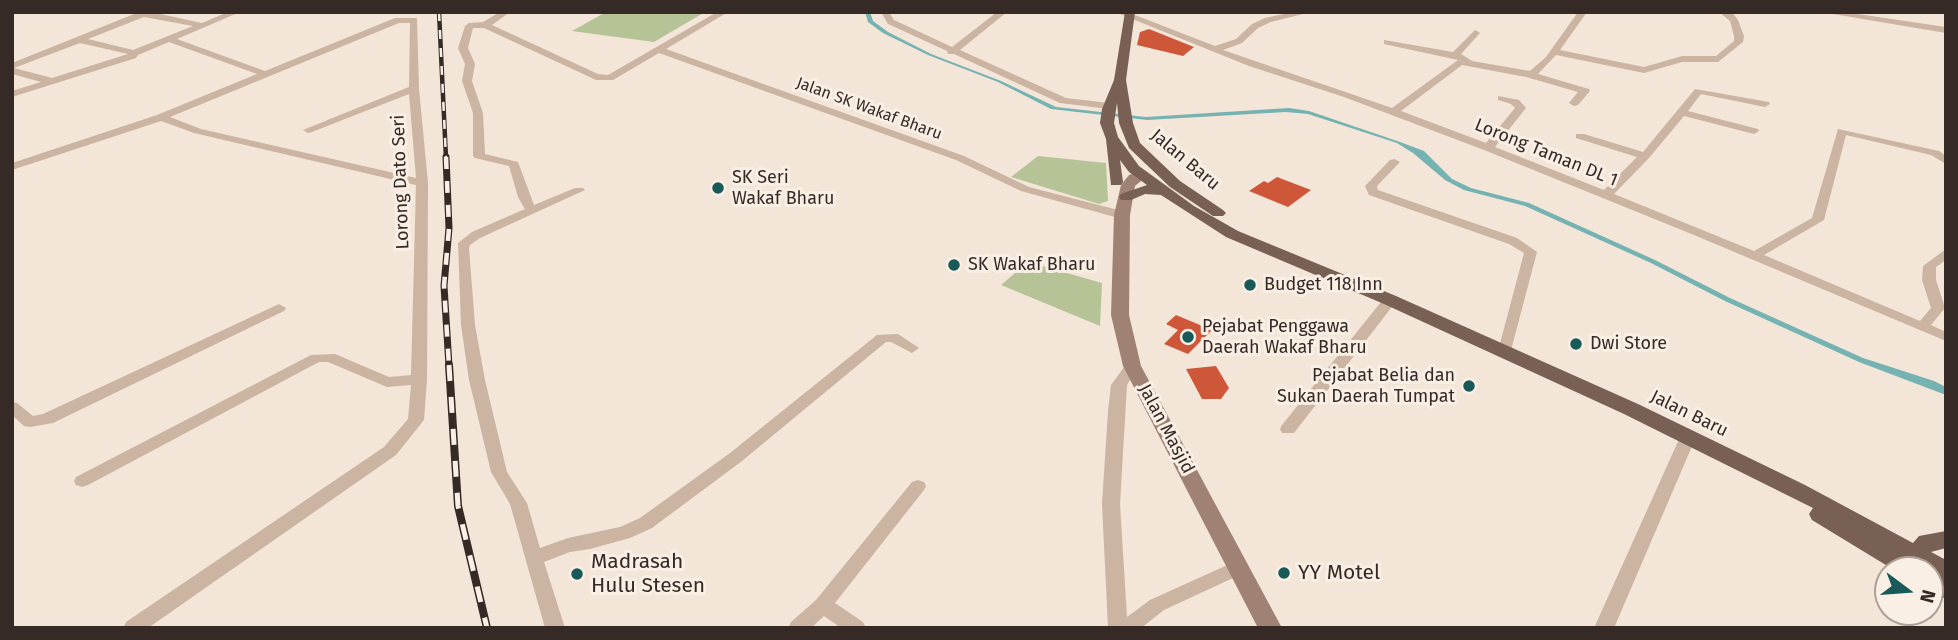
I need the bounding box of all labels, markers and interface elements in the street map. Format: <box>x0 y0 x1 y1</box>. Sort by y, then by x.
street label: Jalan SK Wakaf Bharu <box>793 74 945 144</box>
street label: Lorong Dato Seri <box>388 114 414 250</box>
street label: Lorong Taman DL 1 <box>1471 114 1621 192</box>
street label: Jalan Baru <box>1146 125 1224 195</box>
place label: SK Seri Wakaf Bharu <box>732 167 834 210</box>
marker: SK Seri Wakaf Bharu <box>710 180 726 196</box>
place label: SK Wakaf Bharu <box>968 254 1096 276</box>
marker: SK Wakaf Bharu <box>946 257 962 273</box>
place label: Budget 118 Inn <box>1264 274 1383 296</box>
marker: Budget 118 Inn <box>1242 277 1258 293</box>
place label: Pejabat Penggawa Daerah Wakaf Bharu <box>1202 316 1367 358</box>
marker: Pejabat Penggawa Daerah Wakaf Bharu <box>1180 329 1196 345</box>
place label: Dwi Store <box>1590 333 1667 355</box>
marker: Dwi Store <box>1568 336 1584 352</box>
place label: Pejabat Belia dan Sukan Daerah Tumpat <box>1277 365 1455 408</box>
marker: Pejabat Belia dan Sukan Daerah Tumpat <box>1461 378 1477 394</box>
street label: Jalan Masjid <box>1133 381 1199 477</box>
street label: Jalan Baru <box>1647 386 1731 442</box>
place label: Madrasah Hulu Stesen <box>591 549 705 599</box>
north arrow <box>1874 556 1944 626</box>
place label: YY Motel <box>1298 560 1380 586</box>
marker: YY Motel <box>1276 565 1292 581</box>
marker: Madrasah Hulu Stesen <box>569 566 585 582</box>
text: N <box>1915 587 1941 606</box>

